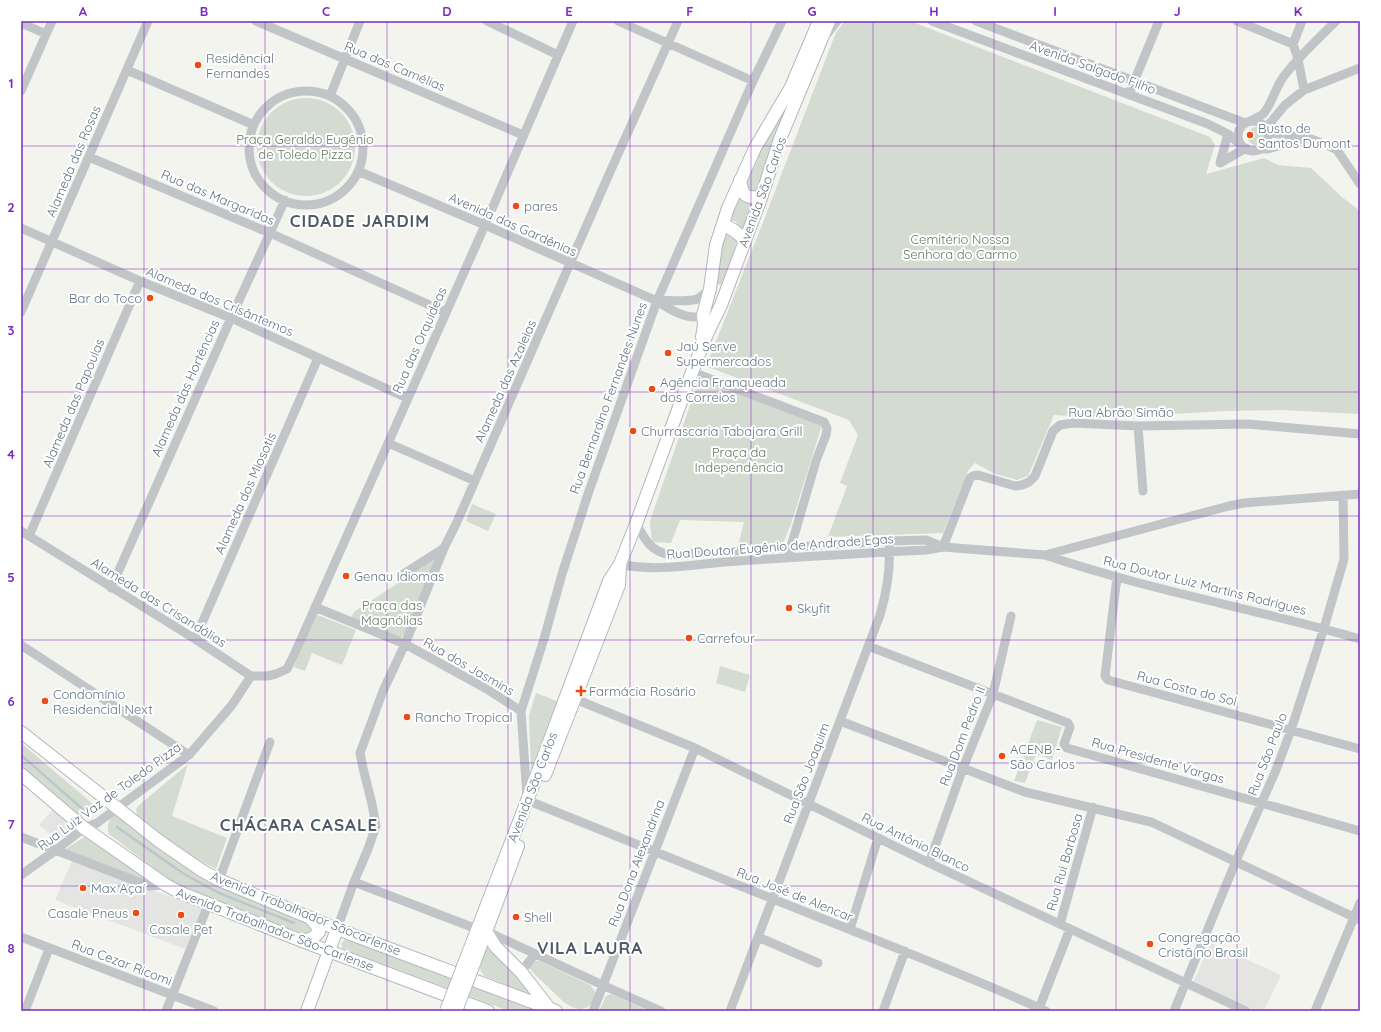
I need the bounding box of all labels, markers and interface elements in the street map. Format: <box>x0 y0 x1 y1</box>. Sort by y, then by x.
text: A <box>79 3 88 19</box>
text: B <box>200 3 208 19</box>
text: C <box>322 3 330 19</box>
text: D <box>442 3 452 19</box>
text: E <box>565 3 573 19</box>
text: F <box>686 3 694 19</box>
text: G <box>807 3 817 19</box>
text: H <box>929 3 939 19</box>
text: I <box>1053 3 1057 19</box>
text: J <box>1173 3 1181 19</box>
text: K <box>1294 3 1303 19</box>
street label: Avenida Salgado Filho <box>1028 37 1159 97</box>
street label: Rua das Camélias <box>342 38 448 94</box>
place label: Residêncial Fernandes <box>206 50 274 81</box>
marker: Residêncial Fernandes <box>193 60 203 70</box>
text: 1 <box>8 75 14 91</box>
street label: Alameda das Rosas <box>42 103 104 219</box>
place label: Busto de Santos Dumont <box>1258 120 1351 151</box>
marker: Busto de Santos Dumont <box>1245 130 1255 140</box>
park label: Praça Geraldo Eugênio de Toledo Pizza <box>236 131 374 162</box>
street label: Avenida São Carlos <box>735 134 789 250</box>
street label: Rua das Margaridas <box>159 166 277 228</box>
street label: Avenida das Gardênias <box>446 189 580 259</box>
place label: pares <box>524 198 558 214</box>
text: 2 <box>7 199 15 215</box>
marker: pares <box>511 201 521 211</box>
district label: CIDADE JARDIM <box>290 210 430 231</box>
park label: Cemitério Nossa Senhora do Carmo <box>903 231 1017 262</box>
street label: Alameda dos Crisântemos <box>144 263 296 339</box>
street label: Rua das Orquídeas <box>388 284 450 396</box>
place label: Bar do Toco <box>69 290 142 306</box>
marker: Bar do Toco <box>145 293 155 303</box>
street label: Rua Bernardino Fernandes Nunes <box>566 300 650 496</box>
street label: Alameda das Hortências <box>148 317 222 459</box>
street label: Alameda das Azaleias <box>471 317 539 445</box>
text: 3 <box>8 322 15 338</box>
street label: Alameda das Papoulas <box>39 336 107 470</box>
place label: Jaú Serve Supermercados <box>676 338 771 369</box>
marker: Jaú Serve Supermercados <box>663 348 673 358</box>
place label: Agência Franqueada dos Correios <box>660 374 786 405</box>
marker: Agência Franqueada dos Correios <box>647 384 657 394</box>
street label: Rua Abrão Simão <box>1068 404 1174 420</box>
place label: Churrascaria Tabajara Grill <box>641 423 803 439</box>
marker: Churrascaria Tabajara Grill <box>628 426 638 436</box>
street label: Alameda dos Miosotis <box>211 430 279 556</box>
park label: Praça da Independência <box>695 444 783 475</box>
text: 4 <box>7 446 15 462</box>
street label: Rua Doutor Eugênio de Andrade Egas <box>666 530 894 562</box>
street label: Rua Doutor Luiz Martins Rodrigues <box>1102 552 1308 618</box>
street label: Alameda das Crisandálias <box>88 554 230 650</box>
place label: Genau Idiomas <box>354 568 444 584</box>
text: 5 <box>7 569 15 585</box>
marker: Genau Idiomas <box>341 571 351 581</box>
park label: Praça das Magnólias <box>361 597 423 628</box>
place label: Skyfit <box>797 600 831 616</box>
marker: Skyfit <box>784 603 794 613</box>
place label: Carrefour <box>697 630 755 646</box>
street label: Rua dos Jasmins <box>421 633 517 699</box>
marker: Carrefour <box>684 633 694 643</box>
street label: Rua Costa do Sol <box>1135 667 1239 709</box>
place label: Farmácia Rosário <box>589 683 696 699</box>
street label: Rua Dom Pedro II <box>936 684 988 788</box>
place label: Condomínio Residencial Next <box>53 686 153 717</box>
marker: Farmácia Rosário <box>576 686 586 696</box>
text: 6 <box>7 693 15 709</box>
marker: Condomínio Residencial Next <box>40 696 50 706</box>
place label: Rancho Tropical <box>415 709 513 725</box>
street label: Rua São Paulo <box>1244 710 1290 798</box>
marker: Rancho Tropical <box>402 712 412 722</box>
street label: Rua São Joaquim <box>779 720 833 826</box>
street label: Avenida São Carlos <box>504 730 560 844</box>
street label: Rua Presidente Vargas <box>1090 733 1226 787</box>
street label: Rua Luiz Vaz de Toledo Pizza <box>34 738 184 854</box>
place label: ACENB - São Carlos <box>1010 741 1075 772</box>
marker: ACENB - São Carlos <box>997 751 1007 761</box>
street label: Rua Dona Alexandrina <box>604 797 668 929</box>
street label: Rua Antônio Blanco <box>859 809 973 875</box>
street label: Rua Rui Barbosa <box>1042 811 1086 913</box>
district label: CHÁCARA CASALE <box>220 814 378 835</box>
text: 7 <box>7 816 15 832</box>
street label: Rua José de Alencar <box>734 863 856 925</box>
street label: Avenida Trabalhador Sãocarlense <box>209 867 403 959</box>
place label: Max Açaí <box>91 880 145 896</box>
marker: Max Açaí <box>78 883 88 893</box>
street label: Avenida Trabalhador São-Carlense <box>174 884 376 974</box>
place label: Casale Pneus <box>48 905 128 921</box>
marker: Casale Pneus <box>131 908 141 918</box>
place label: Shell <box>524 909 552 925</box>
marker: Casale Pet <box>176 910 186 920</box>
marker: Shell <box>511 912 521 922</box>
place label: Casale Pet <box>149 921 213 937</box>
place label: Congregação Cristã no Brasil <box>1158 929 1248 960</box>
street label: Rua Cezar Ricomi <box>69 935 175 989</box>
district label: VILA LAURA <box>537 937 643 958</box>
marker: Congregação Cristã no Brasil <box>1145 939 1155 949</box>
text: 8 <box>7 940 15 956</box>

